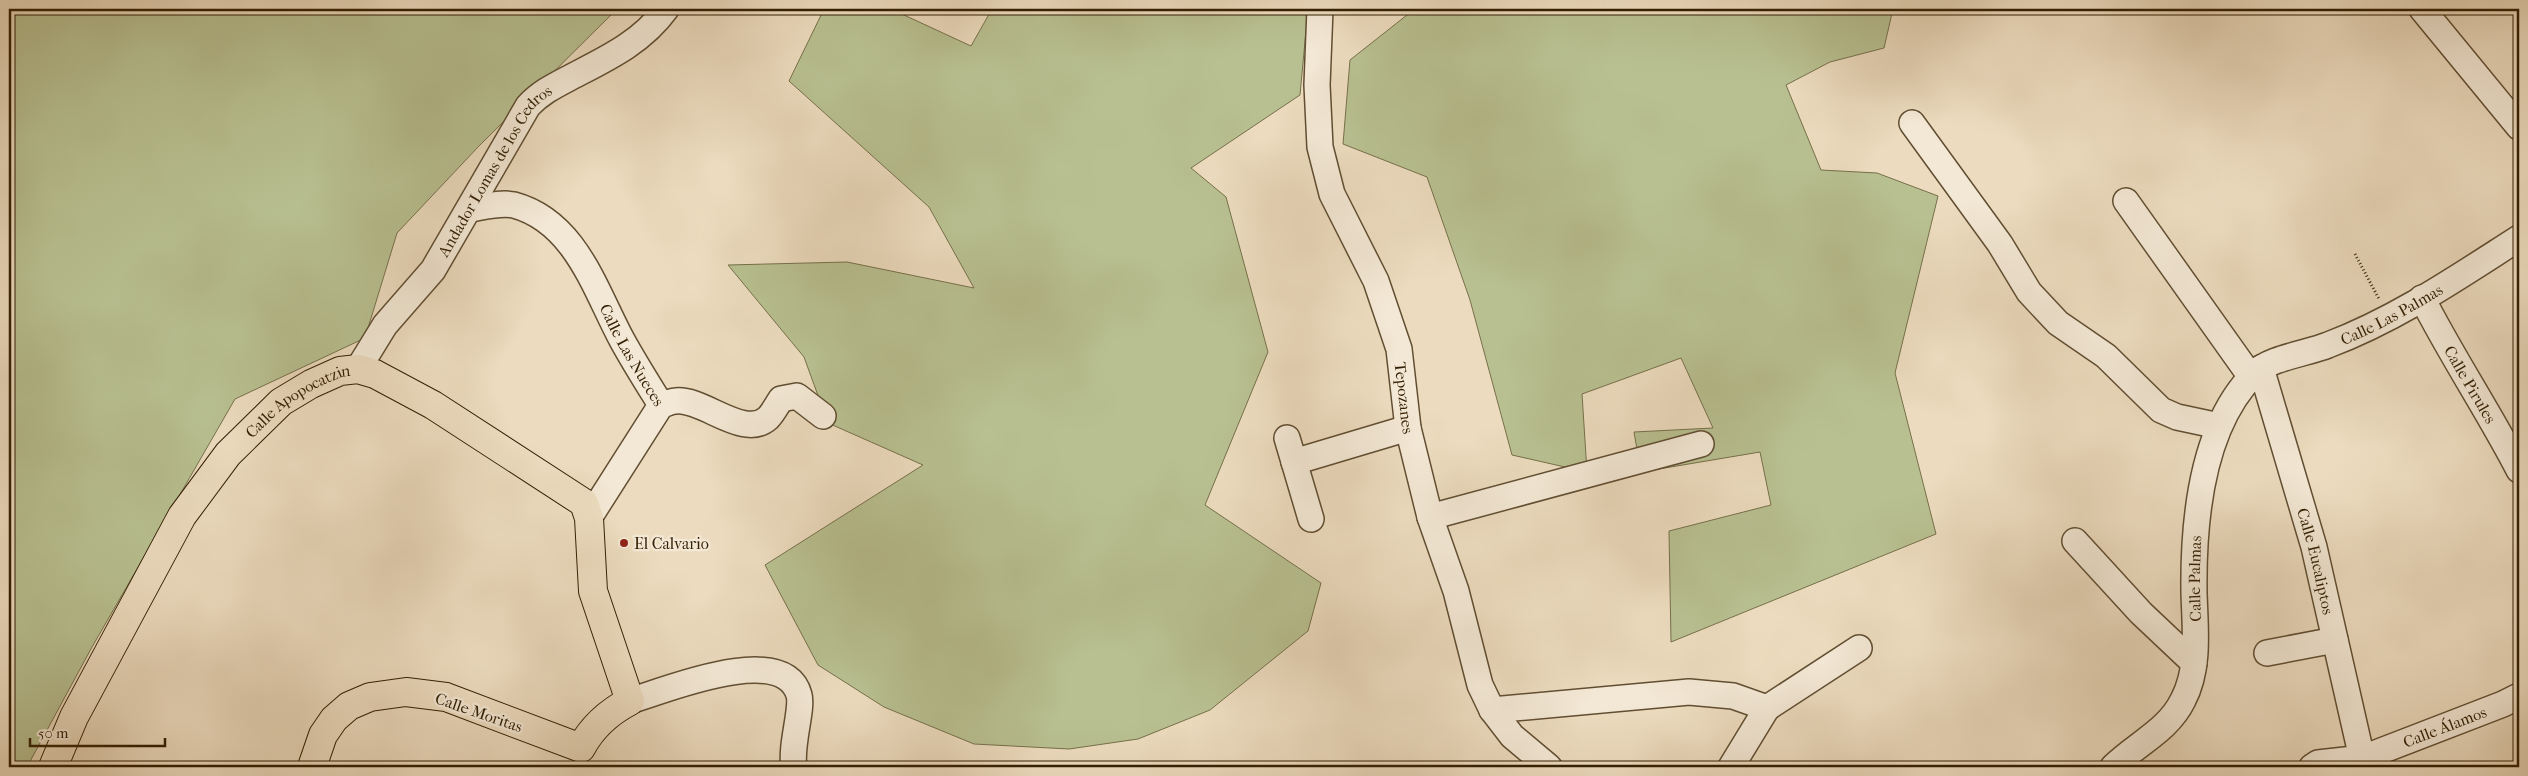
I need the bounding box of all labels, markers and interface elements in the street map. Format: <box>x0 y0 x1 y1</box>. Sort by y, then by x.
street label: Andador Lomas de los Cedros <box>433 81 555 261</box>
street label: Calle Las Palmas <box>2338 280 2446 349</box>
street label: Calle Las Nueces <box>596 301 668 410</box>
street label: Calle Pirules <box>2440 342 2500 427</box>
street label: Calle Apopocatzin <box>241 361 352 442</box>
street label: Tepozanes <box>1391 361 1418 436</box>
street label: Calle Eucaliptos <box>2293 506 2338 616</box>
place label: El Calvario <box>634 534 709 553</box>
street label: Calle Palmas <box>2185 535 2206 622</box>
marker: El Calvario <box>618 537 630 549</box>
street label: Calle Moritas <box>433 689 525 736</box>
street label: Calle Álamos <box>2400 702 2489 752</box>
scale bar <box>30 716 165 748</box>
text: 50 m <box>38 724 69 742</box>

